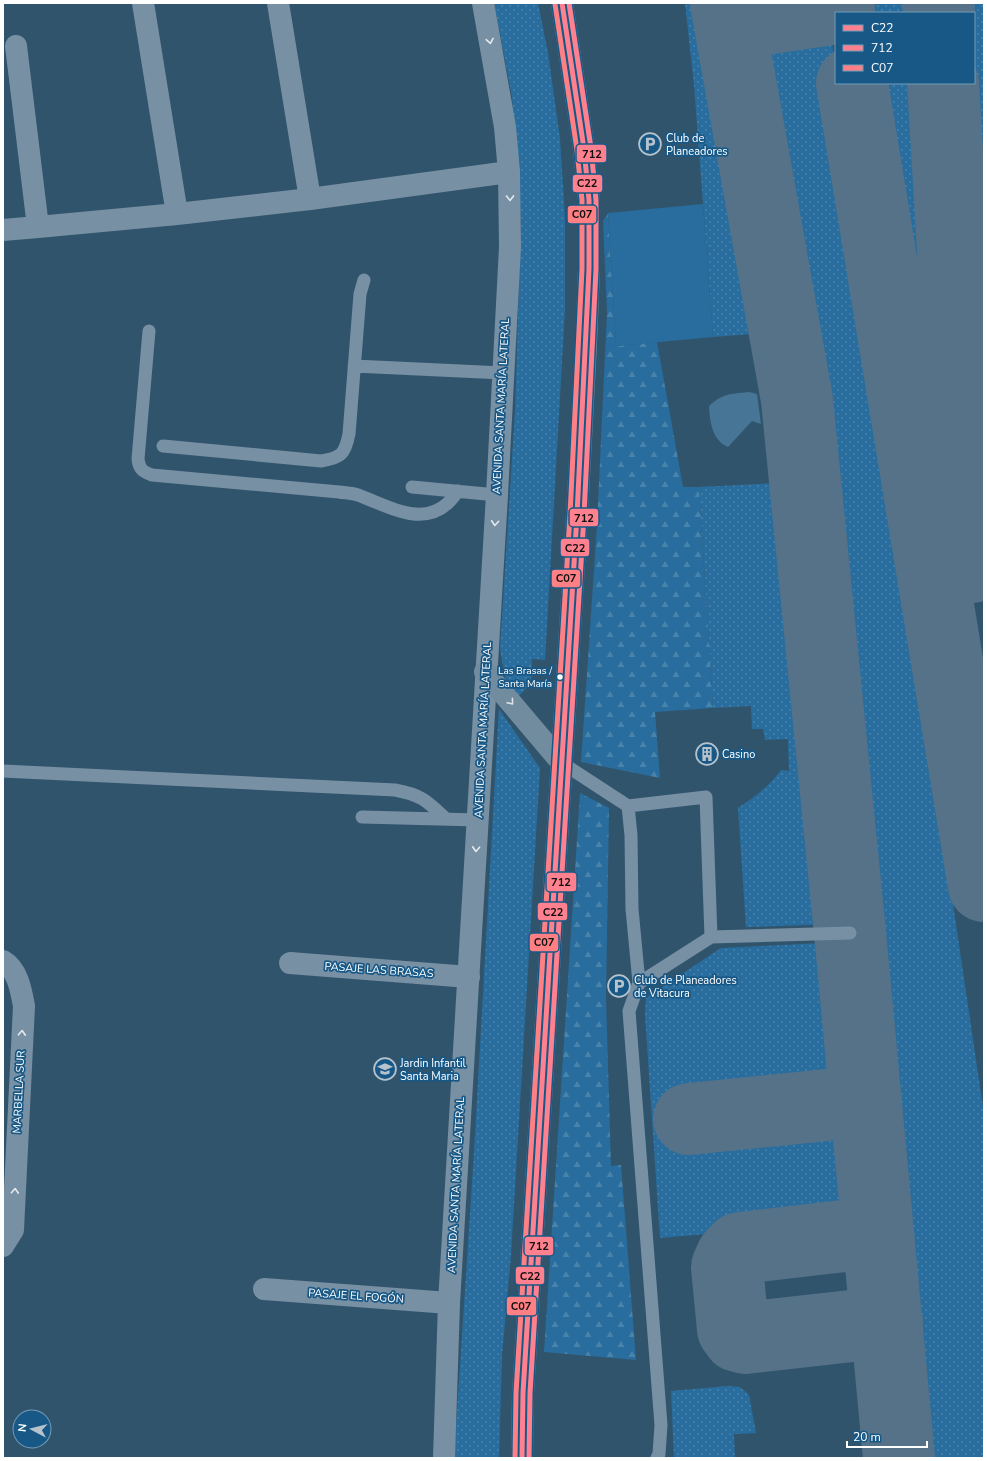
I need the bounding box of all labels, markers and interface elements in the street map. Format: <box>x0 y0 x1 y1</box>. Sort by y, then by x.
legend <box>835 12 975 84</box>
text: C22 <box>871 20 893 36</box>
one-way arrow <box>485 38 494 44</box>
text: 712 <box>871 40 893 56</box>
text: C07 <box>871 60 893 76</box>
parking icon: Club de Planeadores <box>637 131 663 157</box>
place label: Club de Planeadores <box>666 131 728 159</box>
line badge: 712 <box>576 144 607 163</box>
text: 712 <box>582 147 602 162</box>
line badge: C22 <box>572 174 603 193</box>
text: C22 <box>577 176 598 191</box>
one-way arrow <box>506 195 514 201</box>
line badge: C07 <box>567 205 597 224</box>
text: C07 <box>572 207 592 222</box>
street label: AVENIDA SANTA MARÍA LATERAL <box>488 317 513 494</box>
line badge: 712 <box>569 508 599 527</box>
text: 712 <box>574 511 594 526</box>
one-way arrow <box>491 520 500 526</box>
line badge: C22 <box>560 538 590 557</box>
text: C22 <box>565 541 586 556</box>
line badge: C07 <box>551 569 581 588</box>
text: C07 <box>556 571 576 586</box>
street label: AVENIDA SANTA MARÍA LATERAL <box>470 641 495 818</box>
place label: Las Brasas / Santa María <box>498 664 553 691</box>
marker: Las Brasas / Santa María <box>555 672 565 682</box>
one-way arrow <box>506 697 513 704</box>
building icon: Casino <box>694 741 720 767</box>
place label: Casino <box>722 747 755 762</box>
one-way arrow <box>472 846 480 852</box>
line badge: 712 <box>546 872 577 892</box>
text: 712 <box>551 875 571 890</box>
line badge: C22 <box>537 902 568 921</box>
text: C22 <box>543 905 564 920</box>
line badge: C07 <box>529 933 559 952</box>
text: C07 <box>534 935 554 950</box>
street label: PASAJE LAS BRASAS <box>324 959 434 981</box>
parking icon: Club de Planeadores de Vitacura <box>606 973 632 999</box>
place label: Club de Planeadores de Vitacura <box>634 973 737 1001</box>
one-way arrow <box>18 1030 27 1036</box>
street label: MARBELLA SUR <box>9 1049 29 1134</box>
school or university icon: Jardin Infantil Santa Maria <box>372 1056 398 1082</box>
place label: Jardin Infantil Santa Maria <box>399 1056 466 1084</box>
street label: AVENIDA SANTA MARÍA LATERAL <box>443 1096 468 1273</box>
one-way arrow <box>10 1188 19 1194</box>
line badge: 712 <box>524 1236 554 1256</box>
text: 712 <box>529 1239 549 1254</box>
line badge: C22 <box>515 1266 545 1285</box>
text: C22 <box>520 1269 541 1284</box>
street label: PASAJE EL FOGÓN <box>308 1284 404 1307</box>
line badge: C07 <box>506 1296 537 1316</box>
text: C07 <box>511 1299 531 1314</box>
north arrow <box>12 1409 52 1449</box>
text: N <box>15 1423 31 1433</box>
scale bar <box>847 1423 927 1449</box>
text: 20 m <box>853 1429 881 1445</box>

